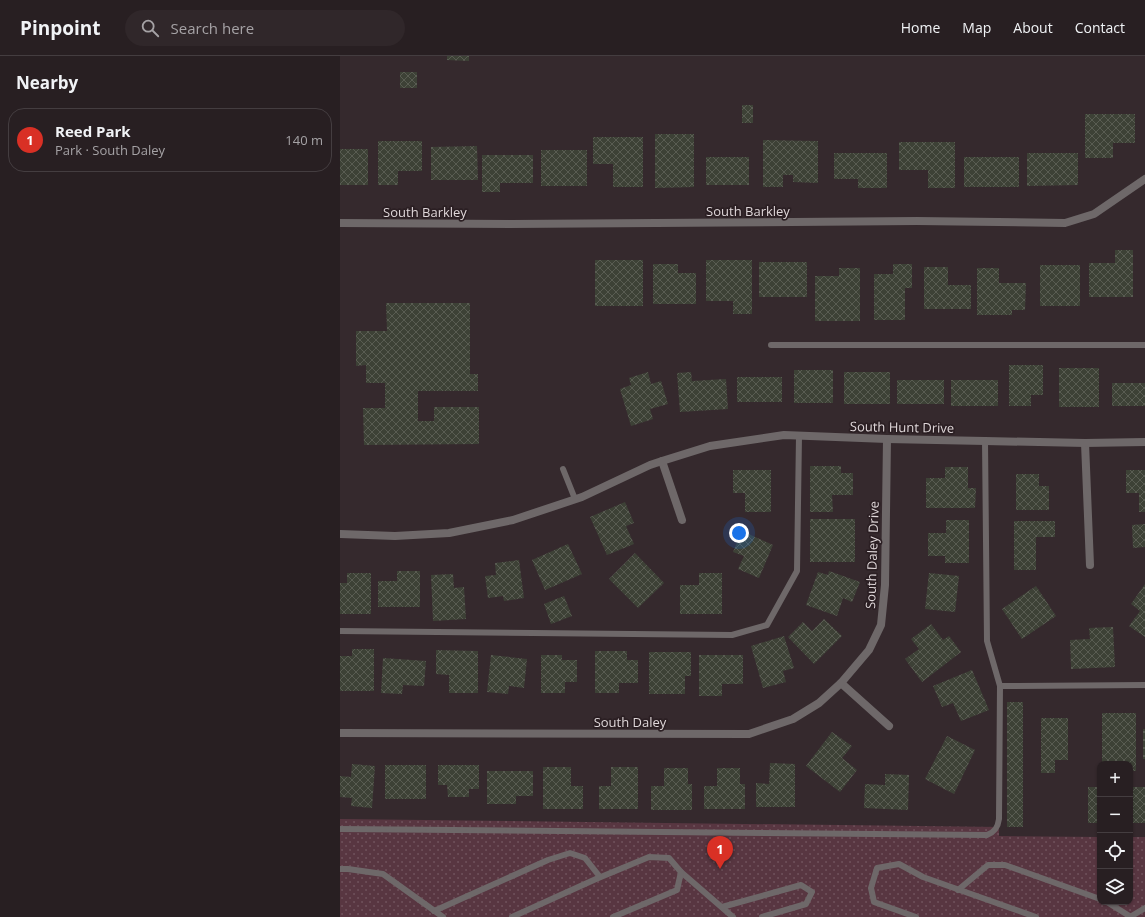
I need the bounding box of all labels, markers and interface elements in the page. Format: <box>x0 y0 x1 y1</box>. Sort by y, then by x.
search box <box>125 10 405 46</box>
text: Pinpoint <box>20 15 101 41</box>
icon: search <box>139 17 161 39</box>
text: Search here <box>171 18 254 38</box>
text: Home <box>901 18 940 37</box>
text: Map <box>962 18 991 37</box>
text: About <box>1013 18 1053 37</box>
text: Contact <box>1075 18 1125 37</box>
text: Nearby <box>16 71 78 94</box>
text: Reed Park <box>55 121 131 141</box>
text: 1 <box>26 131 34 149</box>
text: 140 m <box>285 131 323 149</box>
text: Park · South Daley <box>55 141 165 159</box>
street label: South Barkley <box>706 202 790 220</box>
street label: South Barkley <box>383 203 467 221</box>
street label: South Hunt Drive <box>850 417 954 437</box>
street label: South Daley Drive <box>861 501 883 609</box>
your location <box>729 523 749 543</box>
street label: South Daley <box>594 713 667 731</box>
map controls <box>1097 761 1133 905</box>
button: + <box>1097 761 1133 797</box>
button: − <box>1097 797 1133 833</box>
button: locate <box>1097 833 1133 869</box>
pin: 1 <box>707 836 733 869</box>
button: layers <box>1097 869 1133 905</box>

